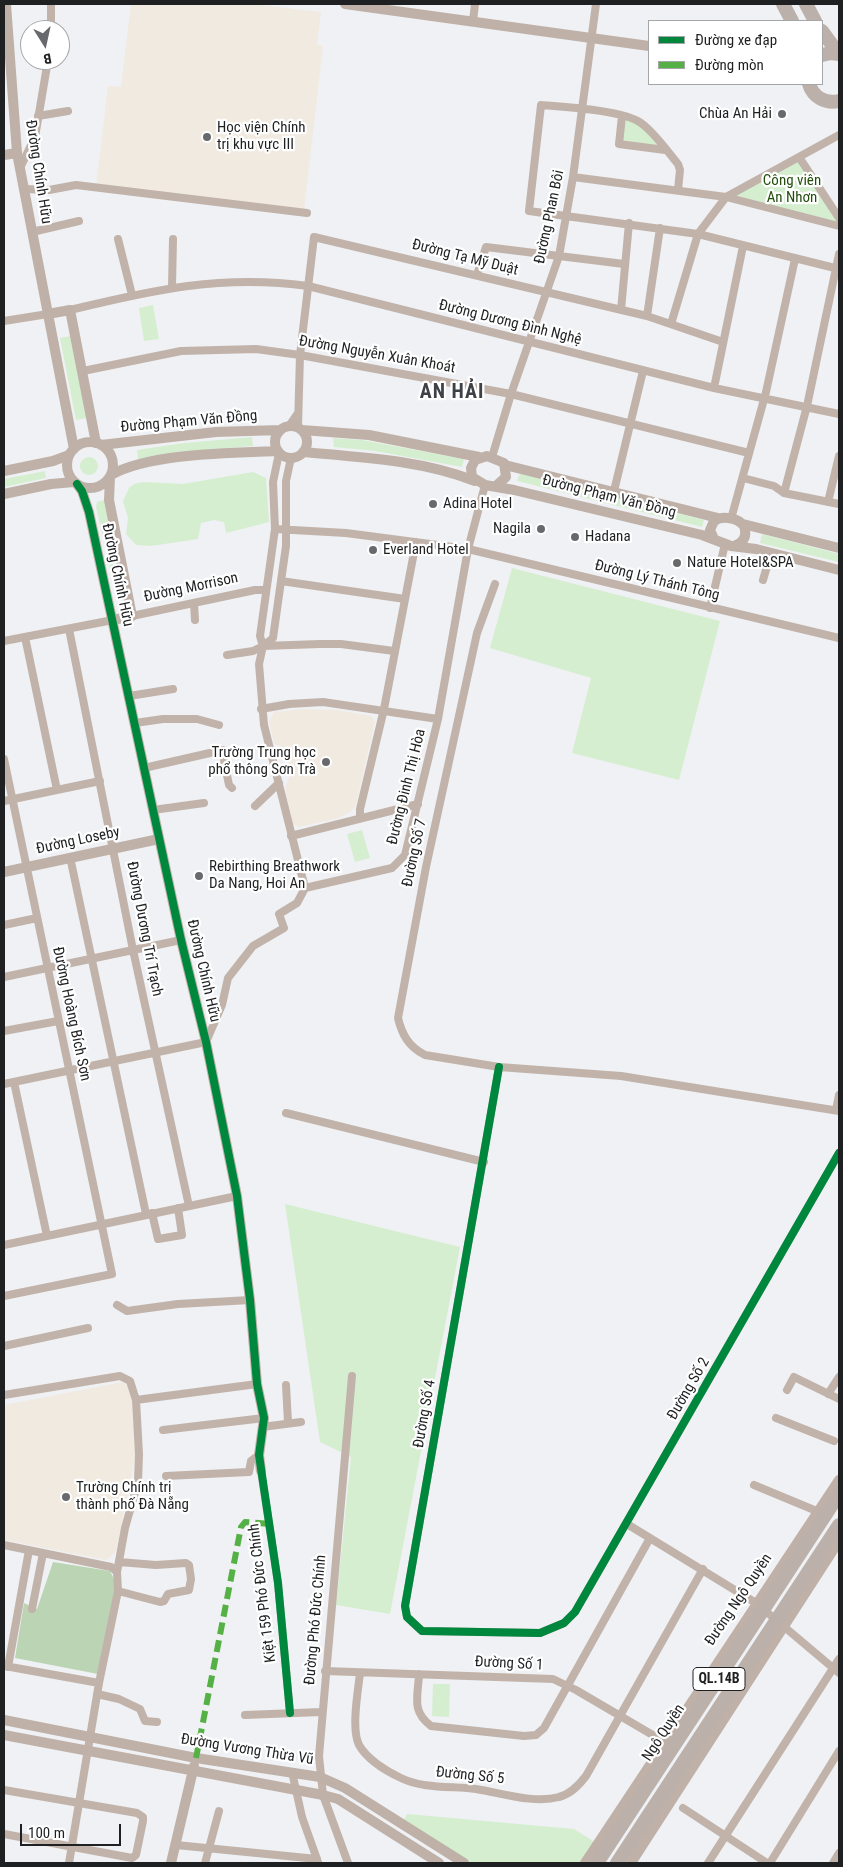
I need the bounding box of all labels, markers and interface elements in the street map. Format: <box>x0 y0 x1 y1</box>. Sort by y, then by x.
north arrow <box>20 20 70 70</box>
legend <box>648 20 823 85</box>
text: Đường xe đạp <box>695 31 777 49</box>
text: B <box>42 50 53 67</box>
text: Đường mòn <box>695 56 764 74</box>
place label: Chùa An Hải <box>699 105 772 123</box>
marker: Chùa An Hải <box>776 108 788 120</box>
street label: Đường Chính Hữu <box>21 119 55 225</box>
place label: Học viện Chính trị khu vực III <box>217 119 306 154</box>
marker: Học viện Chính trị khu vực III <box>201 131 213 143</box>
street label: Đường Phan Bôi <box>531 169 569 265</box>
park label: Công viên An Nhơn <box>763 172 821 207</box>
street label: Đường Tạ Mỹ Duật <box>410 236 520 280</box>
street label: Đường Dương Đình Nghệ <box>437 297 583 349</box>
street label: Đường Nguyễn Xuân Khoát <box>297 332 457 378</box>
district label: AN HẢI <box>419 381 485 405</box>
street label: Đường Phạm Văn Đồng <box>120 407 258 437</box>
street label: Đường Phạm Văn Đồng <box>540 472 678 522</box>
place label: Adina Hotel <box>443 495 512 513</box>
marker: Adina Hotel <box>427 498 439 510</box>
place label: Nagila <box>493 520 531 538</box>
street label: Đường Chính Hữu <box>97 522 137 628</box>
marker: Nagila <box>535 523 547 535</box>
place label: Hadana <box>585 528 631 546</box>
marker: Hadana <box>569 531 581 543</box>
place label: Everland Hotel <box>383 541 469 559</box>
marker: Everland Hotel <box>367 544 379 556</box>
place label: Nature Hotel&SPA <box>687 554 794 572</box>
street label: Đường Lý Thánh Tông <box>593 557 721 605</box>
marker: Nature Hotel&SPA <box>671 557 683 569</box>
street label: Đường Morrison <box>142 569 240 607</box>
street label: Đường Đinh Thị Hòa <box>384 727 430 847</box>
place label: Trường Trung học phổ thông Sơn Trà <box>208 744 316 779</box>
marker: Trường Trung học phổ thông Sơn Trà <box>320 756 332 768</box>
street label: Đường Số 7 <box>399 817 431 889</box>
street label: Đường Loseby <box>35 823 121 859</box>
place label: Rebirthing Breathwork Da Nang, Hoi An <box>209 858 340 893</box>
street label: Đường Dương Trí Trạch <box>122 860 166 998</box>
marker: Rebirthing Breathwork Da Nang, Hoi An <box>193 870 205 882</box>
street label: Đường Chính Hữu <box>182 918 224 1024</box>
street label: Đường Hoàng Bích Sơn <box>48 945 94 1083</box>
street label: Đường Số 2 <box>664 1355 714 1423</box>
street label: Đường Số 4 <box>410 1379 440 1449</box>
place label: Trường Chính trị thành phố Đà Nẵng <box>76 1479 189 1514</box>
marker: Trường Chính trị thành phố Đà Nẵng <box>60 1491 72 1503</box>
street label: Kiệt 159 Phó Đức Chính <box>246 1522 280 1664</box>
street label: Đường Ngô Quyền <box>702 1551 776 1649</box>
street label: Đường Phó Đức Chính <box>301 1554 331 1686</box>
street label: Đường Số 1 <box>474 1653 544 1675</box>
road number: QL.14B <box>693 1668 745 1690</box>
street label: Ngô Quyền <box>639 1701 689 1765</box>
street label: Đường Vương Thừa Vũ <box>179 1731 315 1769</box>
street label: Đường Số 5 <box>435 1763 505 1789</box>
scale bar <box>22 1814 124 1846</box>
text: 100 m <box>28 1824 65 1842</box>

